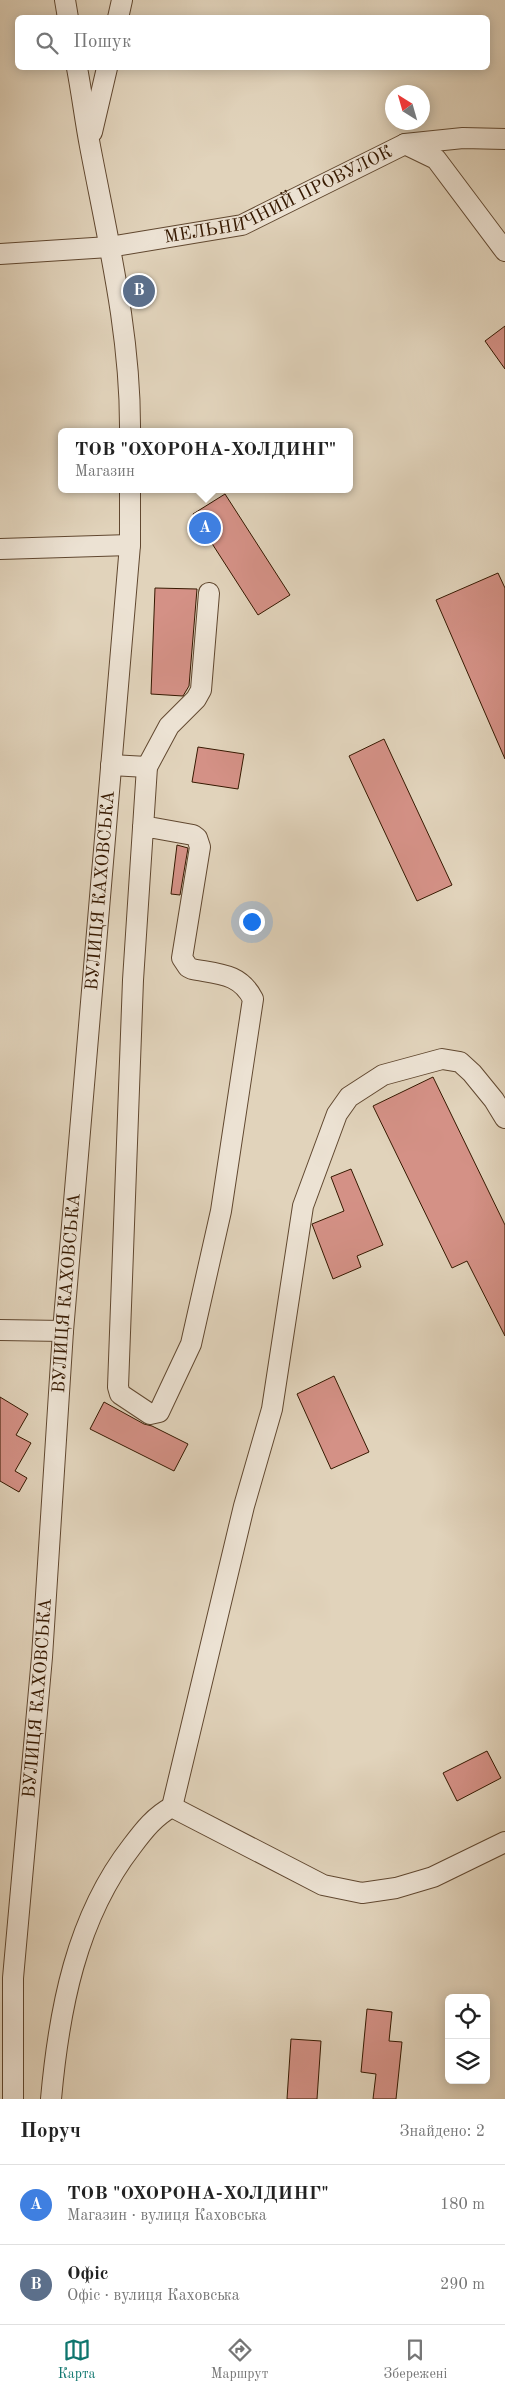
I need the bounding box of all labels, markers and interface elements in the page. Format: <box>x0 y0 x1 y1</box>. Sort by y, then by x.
search box <box>15 15 490 70</box>
icon: search <box>33 29 61 57</box>
text: Пошук <box>73 33 131 52</box>
north arrow <box>385 85 430 130</box>
street label: МЕЛЬНИЧНИЙ ПРОВУЛОК <box>163 143 395 247</box>
pin: B <box>123 272 155 310</box>
popup <box>58 428 353 493</box>
text: ТОВ "ОХОРОНА-ХОЛДИНГ" <box>75 441 336 460</box>
text: Магазин <box>75 464 135 480</box>
pin: A <box>189 509 221 547</box>
street label: ВУЛИЦЯ КАХОВСЬКА <box>83 790 118 991</box>
your location <box>239 909 265 935</box>
street label: ВУЛИЦЯ КАХОВСЬКА <box>50 1192 84 1394</box>
street label: ВУЛИЦЯ КАХОВСЬКА <box>20 1597 55 1799</box>
map controls <box>445 1994 490 2084</box>
button: locate <box>445 1994 490 2039</box>
button: layers <box>445 2039 490 2084</box>
text: Поруч <box>20 2121 81 2142</box>
text: Знайдено: 2 <box>400 2124 485 2140</box>
text: ТОВ "ОХОРОНА-ХОЛДИНГ" <box>67 2185 329 2204</box>
text: A <box>30 2197 42 2213</box>
text: 180 m <box>440 2197 485 2213</box>
text: Магазин · вулиця Каховська <box>67 2208 267 2224</box>
text: Офіс <box>67 2265 109 2284</box>
text: B <box>30 2277 42 2293</box>
text: 290 m <box>440 2277 485 2293</box>
text: Офіс · вулиця Каховська <box>67 2288 240 2304</box>
tab: Карта <box>58 2336 96 2383</box>
tab: Маршрут <box>211 2336 268 2383</box>
tab: Збережені <box>384 2336 447 2383</box>

